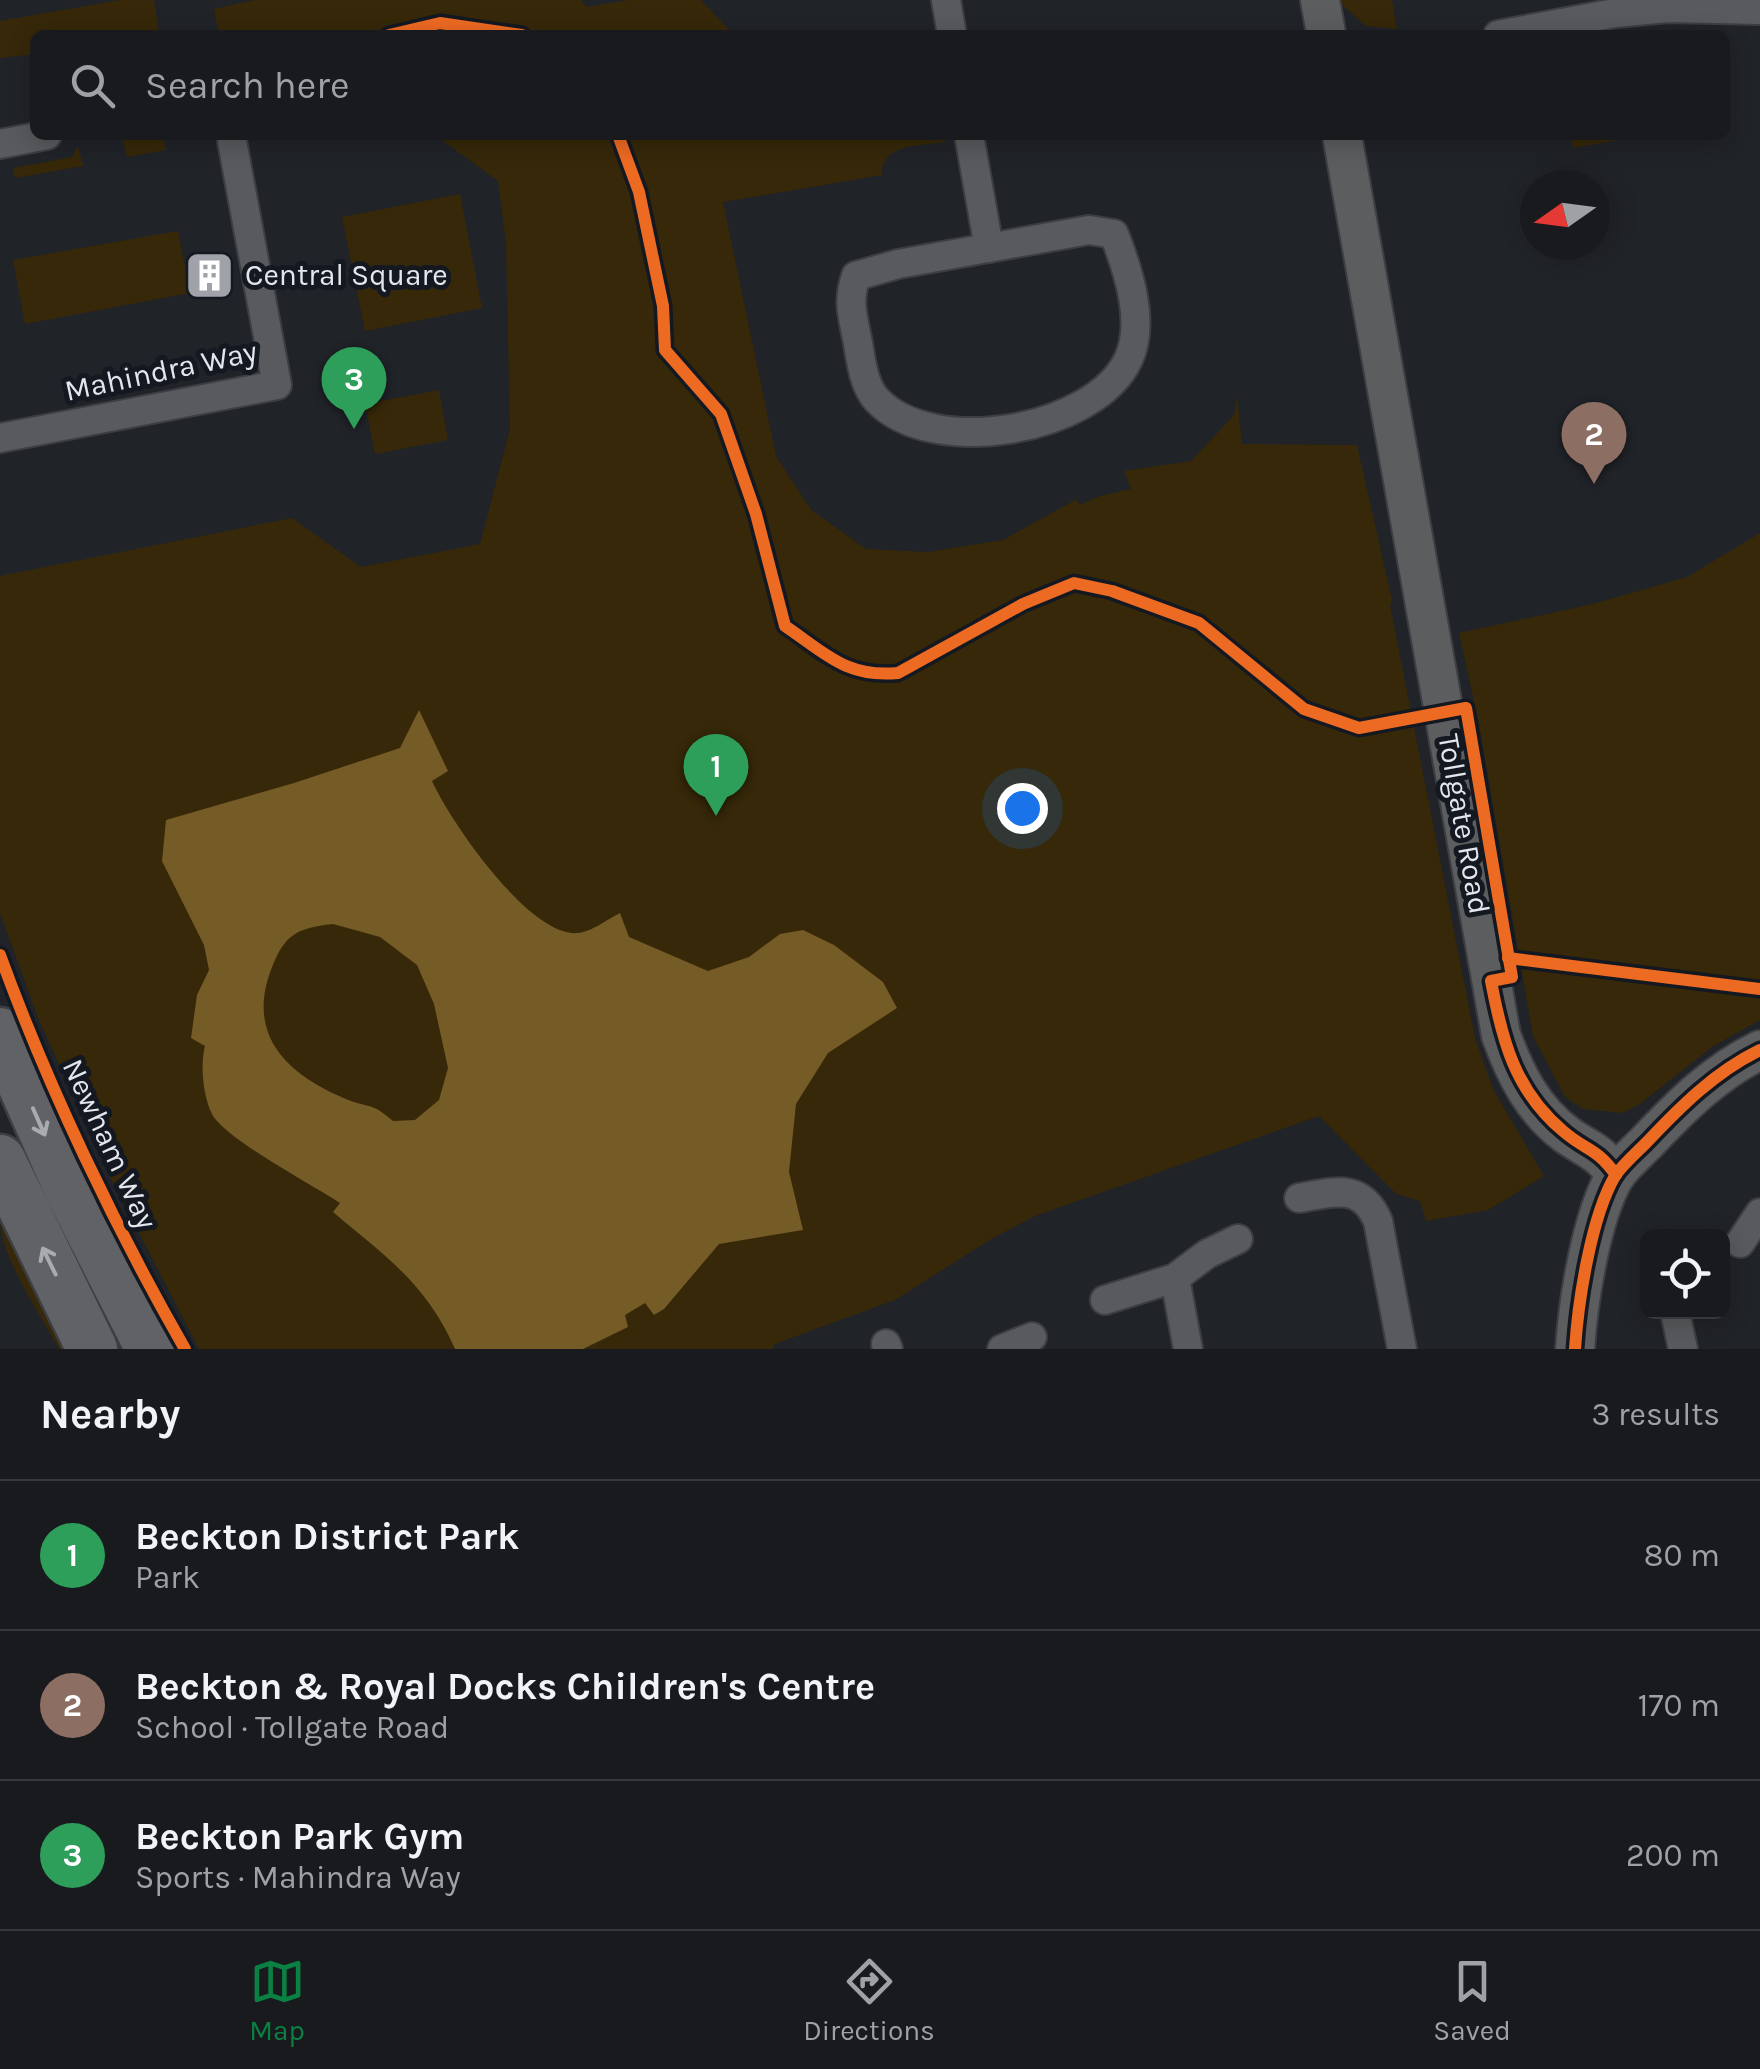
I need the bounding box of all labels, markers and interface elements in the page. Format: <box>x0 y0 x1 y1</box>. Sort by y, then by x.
search box <box>30 30 1730 140</box>
icon: search <box>65 58 120 113</box>
text: Search here <box>145 63 349 108</box>
north arrow <box>1520 170 1610 260</box>
building icon: Central Square <box>184 249 236 301</box>
place label: Central Square <box>245 257 448 293</box>
street label: Mahindra Way <box>62 333 260 409</box>
pin: 3 <box>322 346 386 429</box>
pin: 2 <box>1562 402 1626 484</box>
street label: Tollgate Road <box>1430 731 1498 917</box>
pin: 1 <box>684 734 748 816</box>
your location <box>997 783 1048 834</box>
street label: Newham Way <box>55 1053 165 1235</box>
one-way arrow <box>31 1106 50 1136</box>
map controls <box>1640 1229 1730 1319</box>
button: locate <box>1640 1229 1730 1319</box>
one-way arrow <box>38 1247 57 1277</box>
text: Nearby <box>40 1389 180 1439</box>
text: 3 results <box>1592 1396 1720 1433</box>
text: Beckton District Park <box>135 1514 520 1559</box>
text: 1 <box>67 1537 78 1574</box>
text: 80 m <box>1644 1537 1720 1574</box>
text: Park <box>135 1559 200 1596</box>
text: Beckton & Royal Docks Children's Centre <box>135 1664 875 1709</box>
text: 2 <box>63 1687 82 1724</box>
text: 170 m <box>1638 1687 1720 1724</box>
text: School · Tollgate Road <box>135 1709 449 1746</box>
text: Beckton Park Gym <box>135 1814 464 1859</box>
text: 3 <box>63 1837 82 1874</box>
text: 200 m <box>1626 1837 1720 1874</box>
text: Sports · Mahindra Way <box>135 1859 461 1896</box>
tab: Map <box>249 1954 305 2047</box>
tab: Directions <box>803 1954 935 2047</box>
tab: Saved <box>1433 1954 1511 2047</box>

